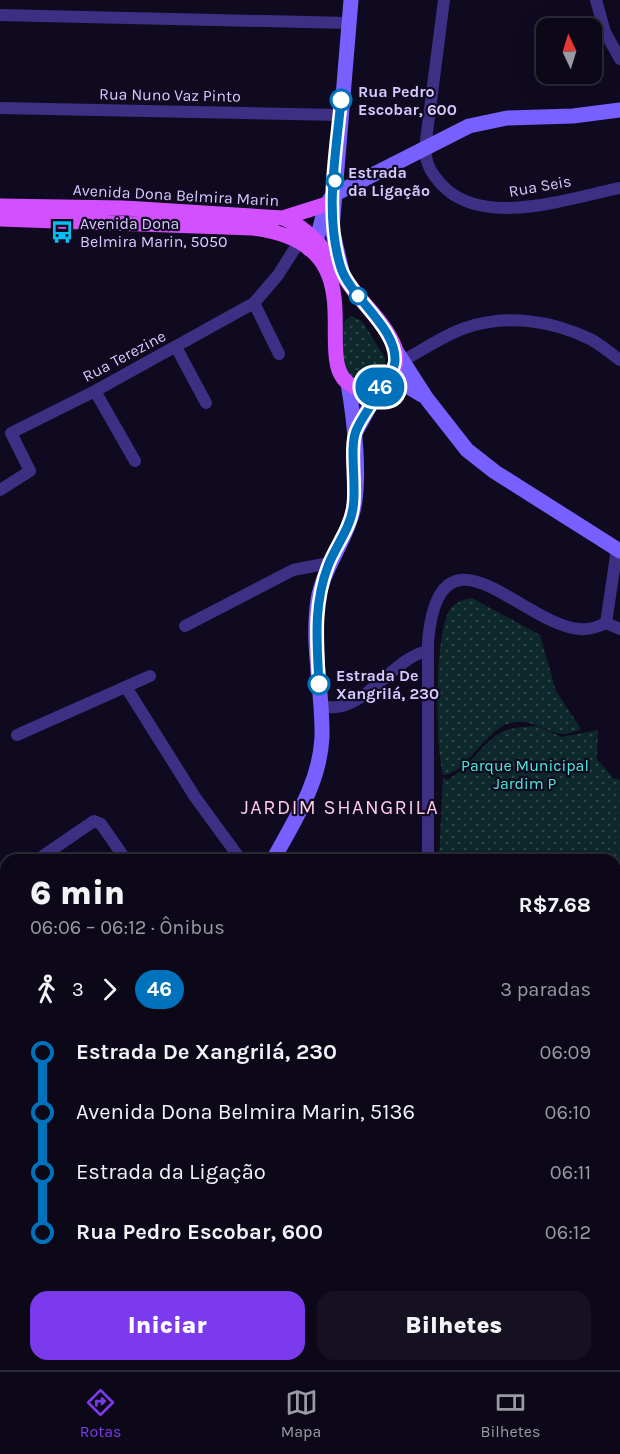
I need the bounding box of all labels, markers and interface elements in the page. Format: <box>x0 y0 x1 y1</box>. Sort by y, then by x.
north arrow <box>536 18 602 84</box>
map controls <box>536 18 602 84</box>
place label: Rua Pedro Escobar, 600 <box>358 82 457 119</box>
street label: Rua Nuno Vaz Pinto <box>99 84 241 106</box>
marker: Rua Pedro Escobar, 600 <box>330 89 352 111</box>
place label: Estrada da Ligação <box>348 163 430 200</box>
street label: Rua Seis <box>507 171 573 201</box>
marker: Estrada da Ligação <box>326 172 344 190</box>
street label: Avenida Dona Belmira Marin <box>72 180 280 210</box>
place label: Avenida Dona Belmira Marin, 5050 <box>80 214 228 251</box>
bus stop icon: Avenida Dona Belmira Marin, 5050 <box>49 219 75 245</box>
unlabelled marker <box>349 287 367 305</box>
street label: Rua Terezine <box>79 326 169 386</box>
line badge: 46 <box>353 368 407 406</box>
text: 46 <box>367 375 393 399</box>
place label: Estrada De Xangrilá, 230 <box>336 666 439 703</box>
marker: Estrada De Xangrilá, 230 <box>308 673 330 695</box>
park label: Parque Municipal Jardim P <box>461 756 589 793</box>
district label: JARDIM SHANGRILA <box>241 796 439 819</box>
text: 6 min <box>30 874 125 912</box>
text: R$7.68 <box>518 892 591 918</box>
text: 06:06 – 06:12 · Ônibus <box>30 916 225 939</box>
icon: walk <box>30 973 63 1006</box>
icon: forward <box>93 973 126 1006</box>
text: 46 <box>147 977 172 1001</box>
text: 3 <box>72 978 84 1001</box>
text: 3 paradas <box>500 978 591 1001</box>
text: Estrada De Xangrilá, 230 <box>76 1039 337 1065</box>
text: 06:09 <box>540 1041 591 1064</box>
text: Avenida Dona Belmira Marin, 5136 <box>76 1099 415 1125</box>
text: 06:10 <box>545 1101 591 1124</box>
text: Estrada da Ligação <box>76 1159 266 1185</box>
text: 06:11 <box>550 1161 591 1184</box>
text: Rua Pedro Escobar, 600 <box>76 1219 323 1245</box>
text: 06:12 <box>545 1221 591 1244</box>
button: Iniciar <box>30 1291 305 1360</box>
button: Bilhetes <box>317 1291 591 1360</box>
tab: Rotas <box>80 1386 121 1441</box>
tab: Mapa <box>281 1386 321 1441</box>
tab: Bilhetes <box>481 1386 540 1441</box>

